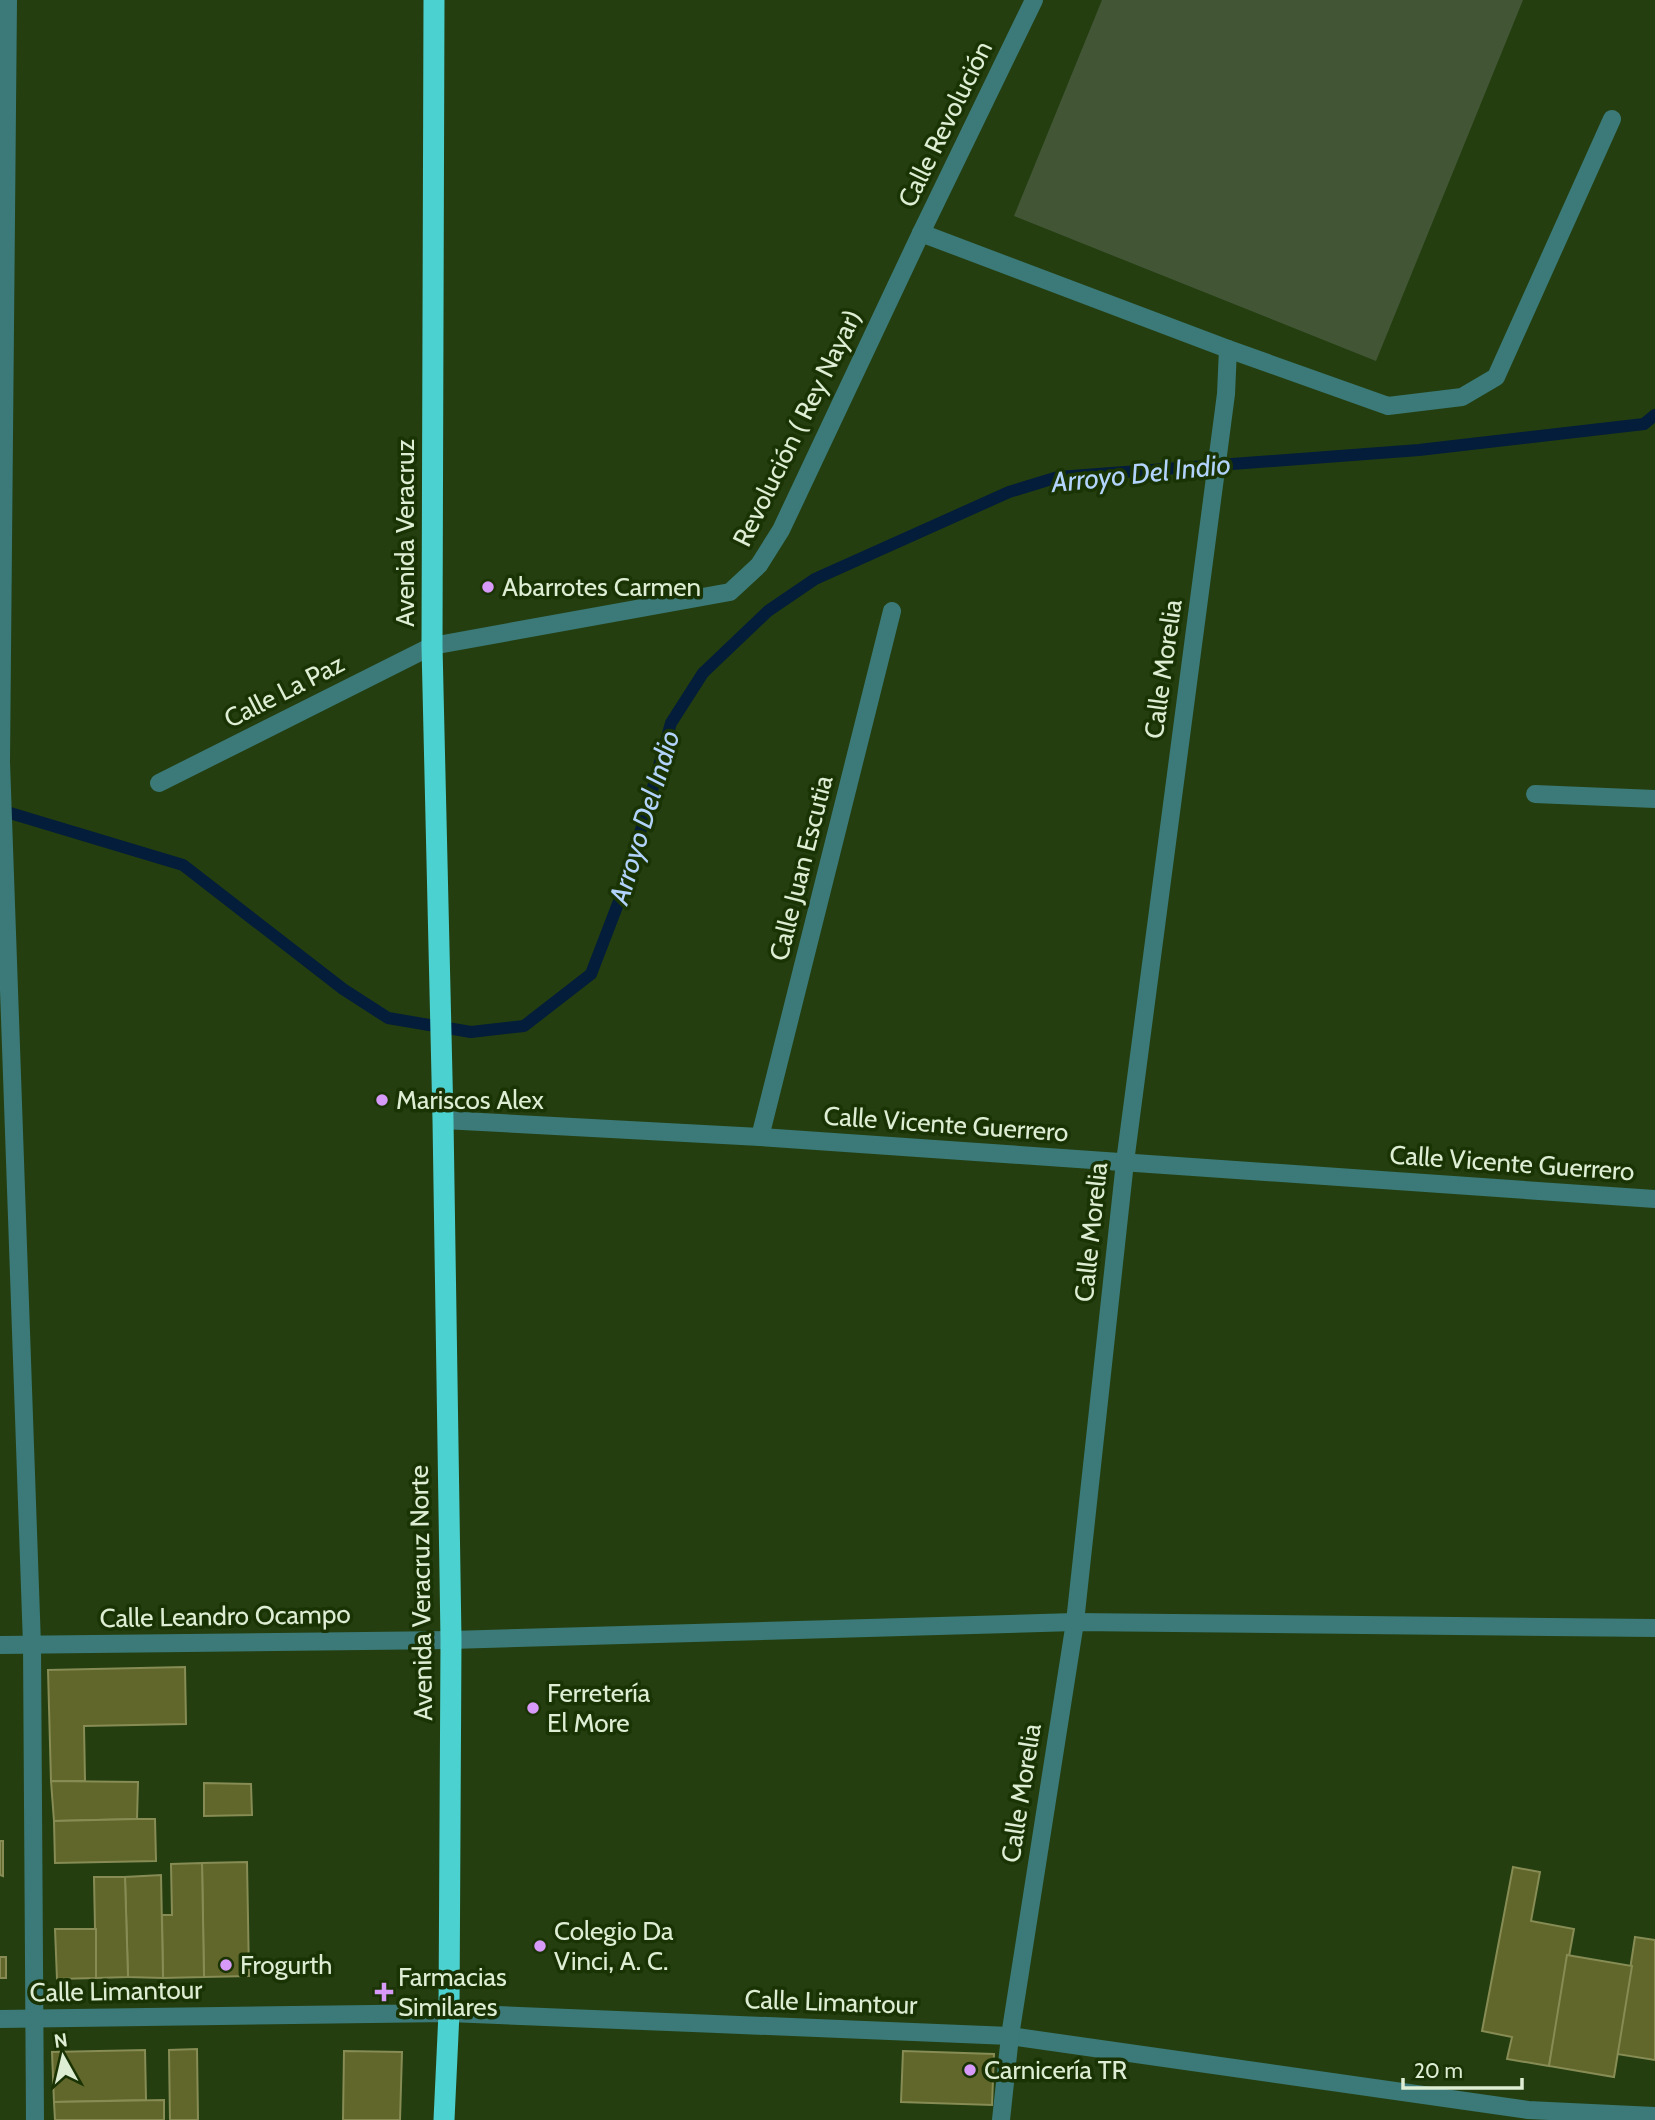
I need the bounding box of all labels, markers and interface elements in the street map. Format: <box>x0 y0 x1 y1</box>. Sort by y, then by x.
street label: Calle Revolución <box>891 36 999 212</box>
street label: Revolución ( Rey Nayar) <box>726 304 868 552</box>
street label: Avenida Veracruz <box>389 439 421 627</box>
water label: Arroyo Del Indio <box>1048 447 1232 500</box>
place label: Abarrotes Carmen <box>502 571 701 603</box>
marker: Abarrotes Carmen <box>480 579 496 595</box>
street label: Calle Morelia <box>1137 597 1189 741</box>
street label: Calle La Paz <box>219 647 349 735</box>
water label: Arroyo Del Indio <box>601 726 687 910</box>
street label: Calle Juan Escutia <box>763 772 840 964</box>
place label: Mariscos Alex <box>396 1084 544 1116</box>
marker: Mariscos Alex <box>374 1092 390 1108</box>
street label: Calle Vicente Guerrero <box>823 1099 1069 1149</box>
street label: Calle Vicente Guerrero <box>1389 1138 1635 1188</box>
street label: Calle Morelia <box>1068 1160 1114 1303</box>
street label: Avenida Veracruz Norte <box>403 1465 439 1721</box>
street label: Calle Leandro Ocampo <box>99 1598 351 1634</box>
place label: Ferretería El More <box>547 1677 651 1739</box>
marker: Ferretería El More <box>525 1700 541 1716</box>
street label: Calle Morelia <box>994 1721 1048 1865</box>
place label: Colegio Da Vinci, A. C. <box>554 1915 674 1977</box>
marker: Colegio Da Vinci, A. C. <box>532 1938 548 1954</box>
place label: Frogurth <box>240 1949 332 1981</box>
marker: Frogurth <box>218 1957 234 1973</box>
place label: Farmacias Similares <box>398 1961 507 2023</box>
street label: Calle Limantour <box>29 1973 203 2009</box>
street label: Calle Limantour <box>744 1983 919 2021</box>
marker: Farmacias Similares <box>376 1984 392 2000</box>
north arrow <box>28 2022 98 2092</box>
text: N <box>52 2028 69 2053</box>
scale bar <box>1403 2046 1522 2090</box>
place label: Carnicería TR <box>984 2054 1128 2086</box>
text: 20 m <box>1414 2058 1463 2083</box>
marker: Carnicería TR <box>962 2062 978 2078</box>

